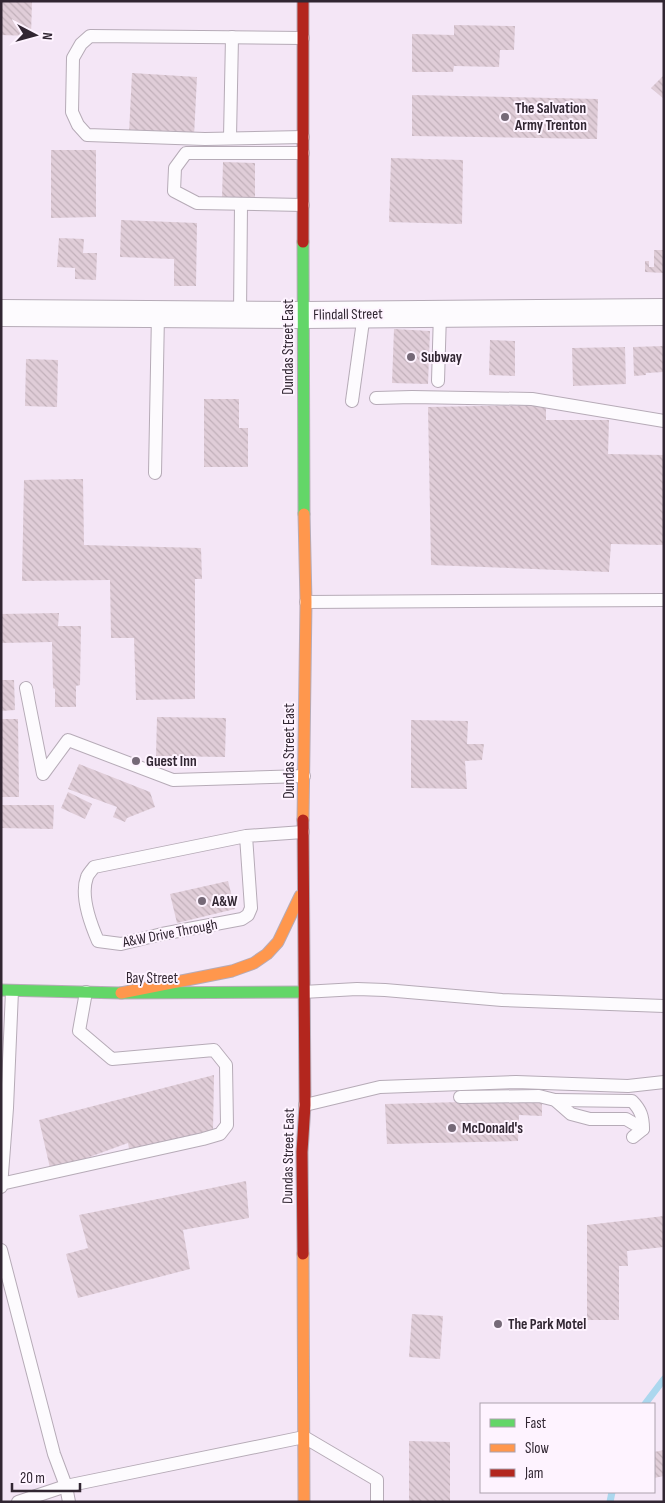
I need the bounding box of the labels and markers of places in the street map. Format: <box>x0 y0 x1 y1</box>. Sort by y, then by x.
place label: The Salvation Army Trenton <box>514 99 587 135</box>
marker: The Salvation Army Trenton <box>499 111 511 123</box>
place label: Subway <box>421 348 463 367</box>
marker: Subway <box>405 351 417 363</box>
place label: Guest Inn <box>146 752 197 771</box>
marker: Guest Inn <box>130 755 142 767</box>
place label: A&W <box>211 892 238 911</box>
marker: A&W <box>196 895 208 907</box>
place label: McDonald's <box>462 1119 523 1138</box>
marker: McDonald's <box>446 1122 458 1134</box>
place label: The Park Motel <box>508 1315 586 1334</box>
marker: The Park Motel <box>492 1318 504 1330</box>

